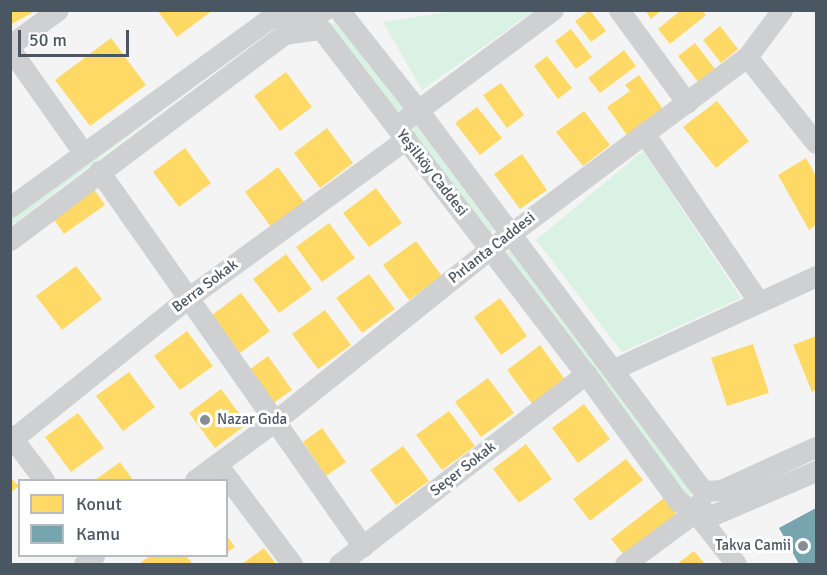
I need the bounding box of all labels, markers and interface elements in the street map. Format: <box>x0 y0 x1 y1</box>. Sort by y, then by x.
scale bar <box>21 18 132 56</box>
text: 50 m <box>29 29 67 51</box>
street label: Yeşilköy Caddesi <box>393 126 471 220</box>
street label: Pırlanta Caddesi <box>445 209 539 287</box>
street label: Berra Sokak <box>169 256 241 316</box>
place label: Nazar Gıda <box>217 411 287 429</box>
marker: Nazar Gıda <box>198 413 212 427</box>
street label: Seçer Sokak <box>427 438 499 500</box>
legend <box>18 479 228 557</box>
text: Konut <box>76 493 122 515</box>
text: Kamu <box>76 523 120 545</box>
place label: Takva Camii <box>715 537 791 555</box>
marker: Takva Camii <box>796 539 810 553</box>

